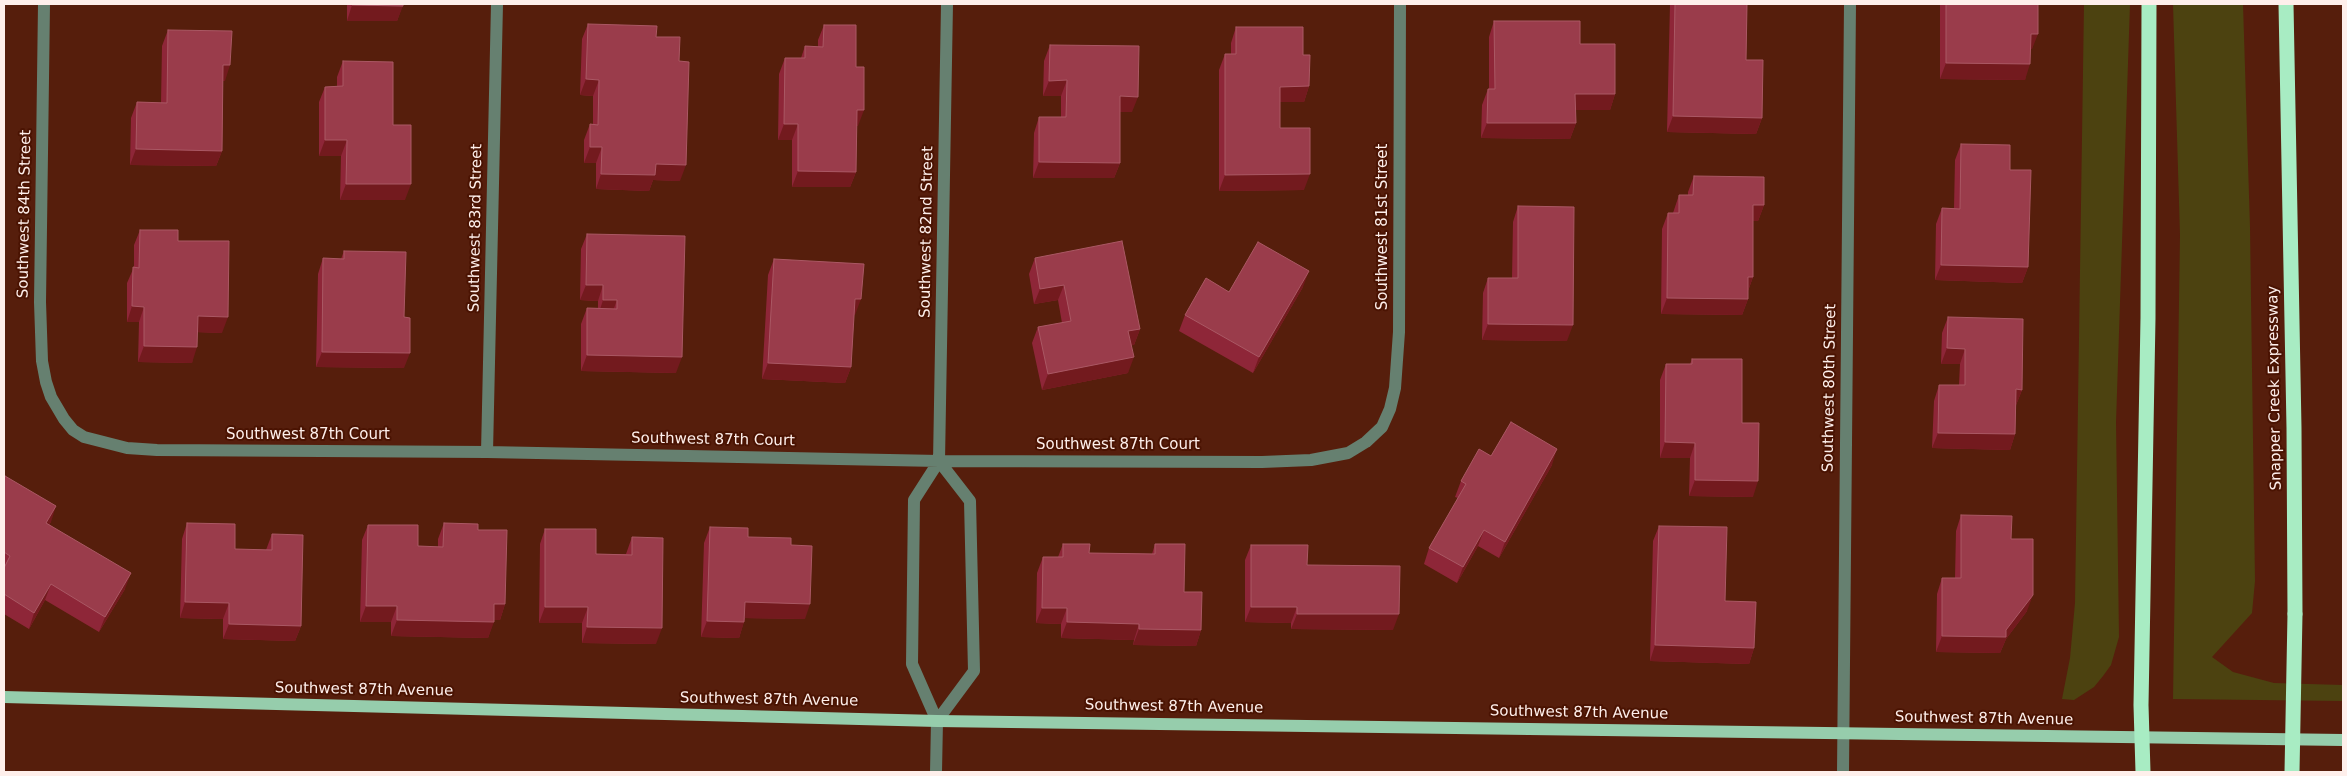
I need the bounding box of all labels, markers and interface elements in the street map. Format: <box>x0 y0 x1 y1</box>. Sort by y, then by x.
street label: Southwest 84th Street <box>15 130 35 298</box>
street label: Southwest 83rd Street <box>466 144 486 312</box>
street label: Southwest 81st Street <box>1374 144 1392 310</box>
street label: Southwest 82nd Street <box>917 146 937 318</box>
street label: Snapper Creek Expressway <box>2264 286 2286 490</box>
street label: Southwest 80th Street <box>1820 304 1840 472</box>
street label: Southwest 87th Court <box>226 426 390 444</box>
street label: Southwest 87th Court <box>631 430 795 450</box>
street label: Southwest 87th Court <box>1036 436 1200 454</box>
street label: Southwest 87th Avenue <box>275 679 453 701</box>
street label: Southwest 87th Avenue <box>680 689 858 711</box>
street label: Southwest 87th Avenue <box>1085 696 1263 718</box>
street label: Southwest 87th Avenue <box>1490 702 1668 724</box>
street label: Southwest 87th Avenue <box>1895 708 2073 730</box>

